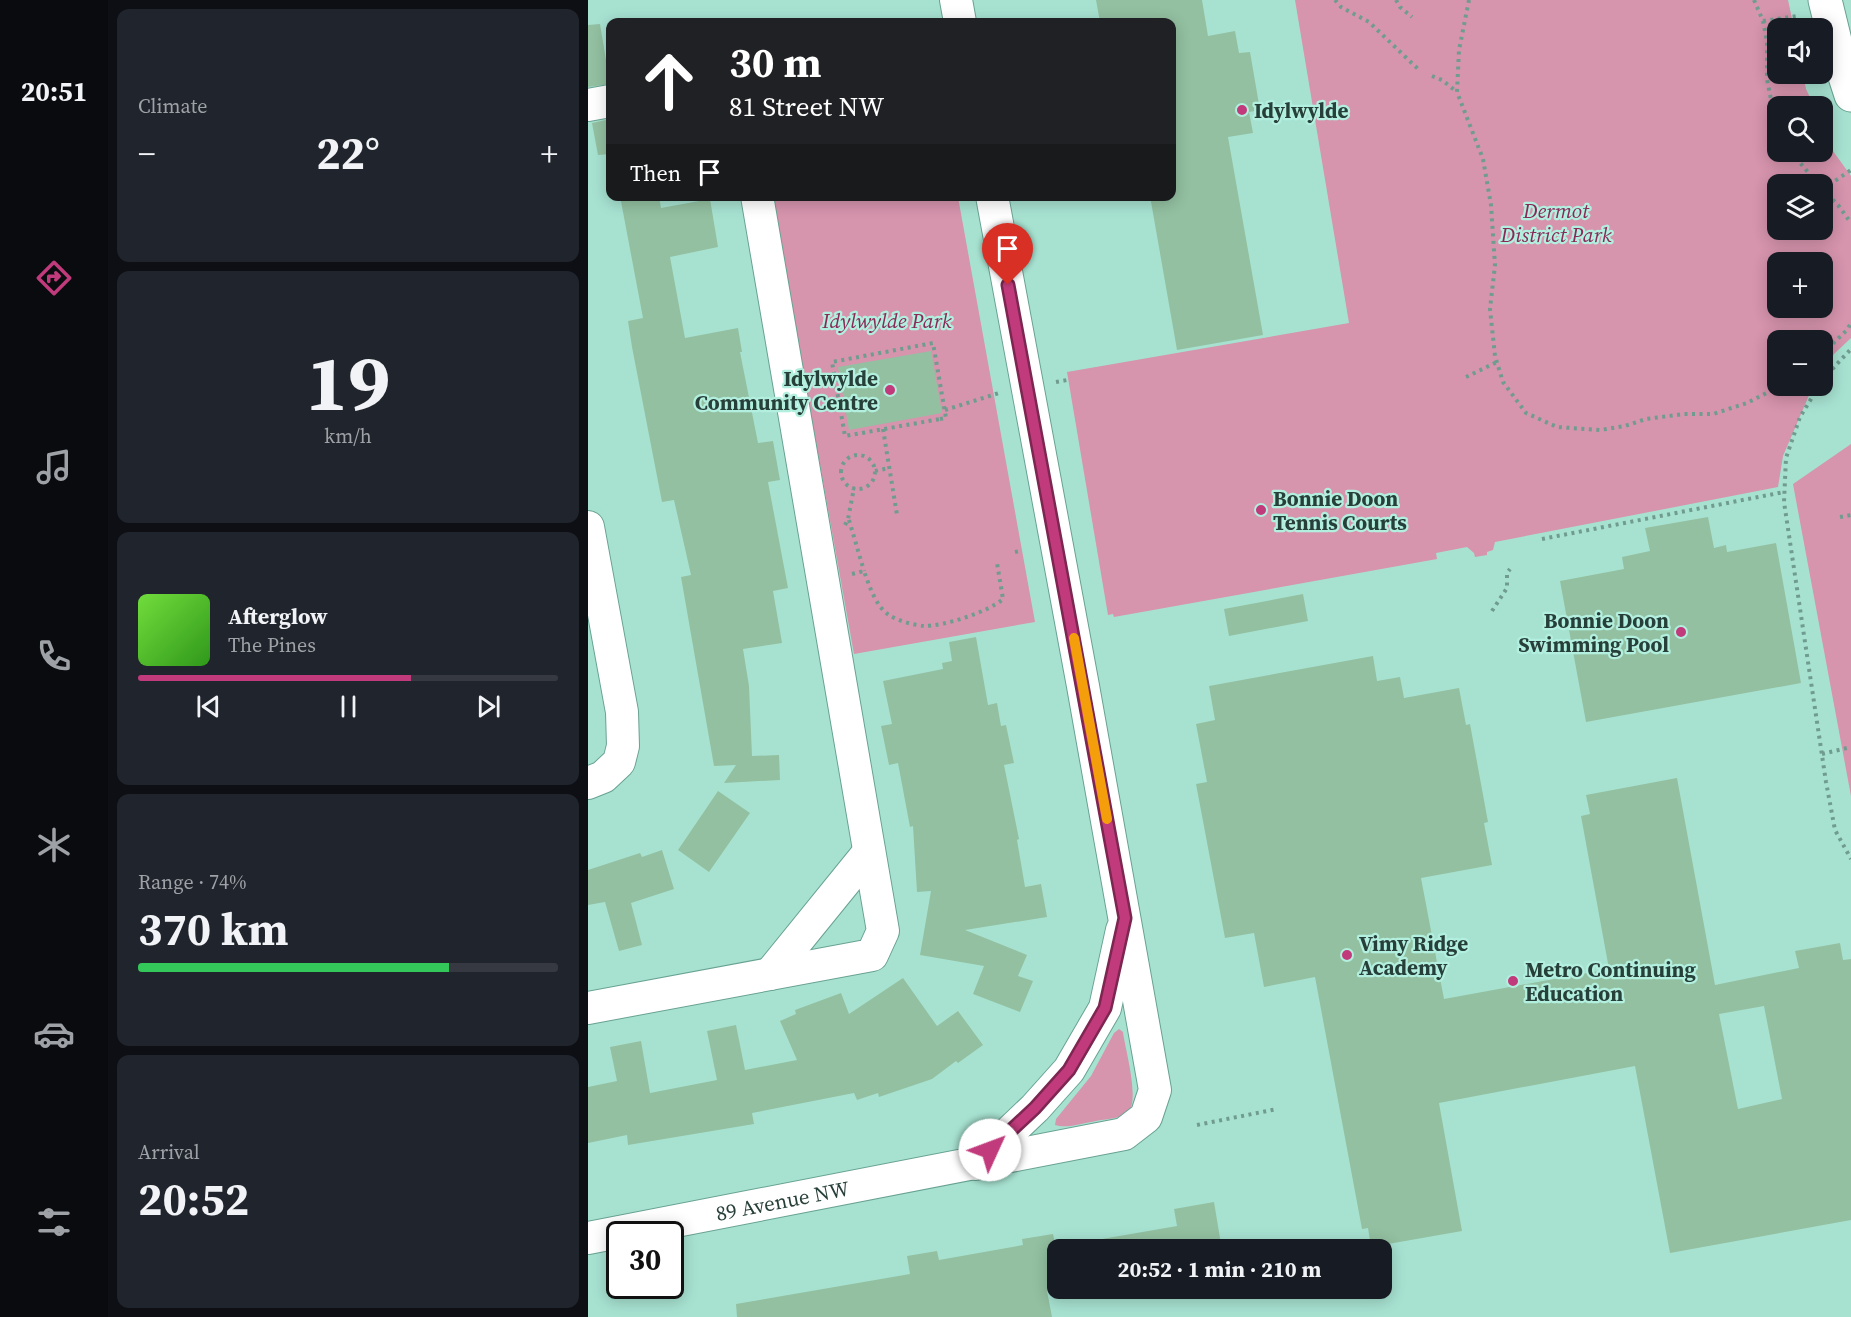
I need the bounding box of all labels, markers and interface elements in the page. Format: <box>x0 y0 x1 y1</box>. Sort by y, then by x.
map controls <box>1767 18 1833 396</box>
button: sound <box>1767 18 1833 84</box>
text: 30 m <box>729 33 822 91</box>
icon: ahead <box>630 42 708 120</box>
text: 20:51 <box>21 73 87 110</box>
text: 81 Street NW <box>729 88 884 125</box>
text: Climate <box>138 92 207 120</box>
place label: Idylwylde <box>1254 96 1349 125</box>
button: search <box>1767 96 1833 162</box>
marker: Idylwylde <box>1235 103 1249 117</box>
text: 22° <box>316 122 380 184</box>
text: − <box>138 131 156 176</box>
text: + <box>540 131 558 176</box>
icon: arrive <box>693 156 726 189</box>
text: Then <box>630 158 681 188</box>
button: layers <box>1767 174 1833 240</box>
park label: Dermot District Park <box>1499 196 1612 249</box>
pin <box>982 223 1033 285</box>
icon: arrive <box>991 232 1024 265</box>
button: + <box>1767 252 1833 318</box>
icon: directions <box>33 257 75 299</box>
park label: Idylwylde Park <box>821 306 952 335</box>
text: 19 <box>306 329 390 436</box>
button: − <box>1767 330 1833 396</box>
place label: Idylwylde Community Centre <box>695 364 878 417</box>
marker: Idylwylde Community Centre <box>883 383 897 397</box>
text: km/h <box>324 422 372 450</box>
icon: music <box>33 446 75 488</box>
place label: Bonnie Doon Tennis Courts <box>1273 484 1407 537</box>
marker: Bonnie Doon Tennis Courts <box>1254 503 1268 517</box>
text: Afterglow <box>228 601 328 631</box>
place label: Bonnie Doon Swimming Pool <box>1518 606 1669 659</box>
marker: Bonnie Doon Swimming Pool <box>1674 625 1688 639</box>
text: The Pines <box>228 631 316 659</box>
icon: phone <box>33 635 75 677</box>
icon: previous <box>192 690 225 723</box>
icon: pause <box>332 690 365 723</box>
icon: next <box>472 690 505 723</box>
icon: climate <box>33 824 75 866</box>
text: Range · 74% <box>138 868 247 896</box>
text: 370 km <box>138 898 289 960</box>
place label: Vimy Ridge Academy <box>1359 929 1468 982</box>
marker: Vimy Ridge Academy <box>1340 948 1354 962</box>
place label: Metro Continuing Education <box>1525 955 1697 1008</box>
marker: Metro Continuing Education <box>1506 974 1520 988</box>
icon: car <box>33 1013 75 1055</box>
position arrow <box>958 1118 1022 1182</box>
text: Arrival <box>138 1138 200 1166</box>
text: 20:52 <box>138 1168 249 1230</box>
street label: 89 Avenue NW <box>713 1173 852 1227</box>
icon: filters <box>33 1201 75 1243</box>
speed limit sign: 30 <box>606 1221 684 1299</box>
text: 20:52 · 1 min · 210 m <box>1118 1254 1321 1284</box>

